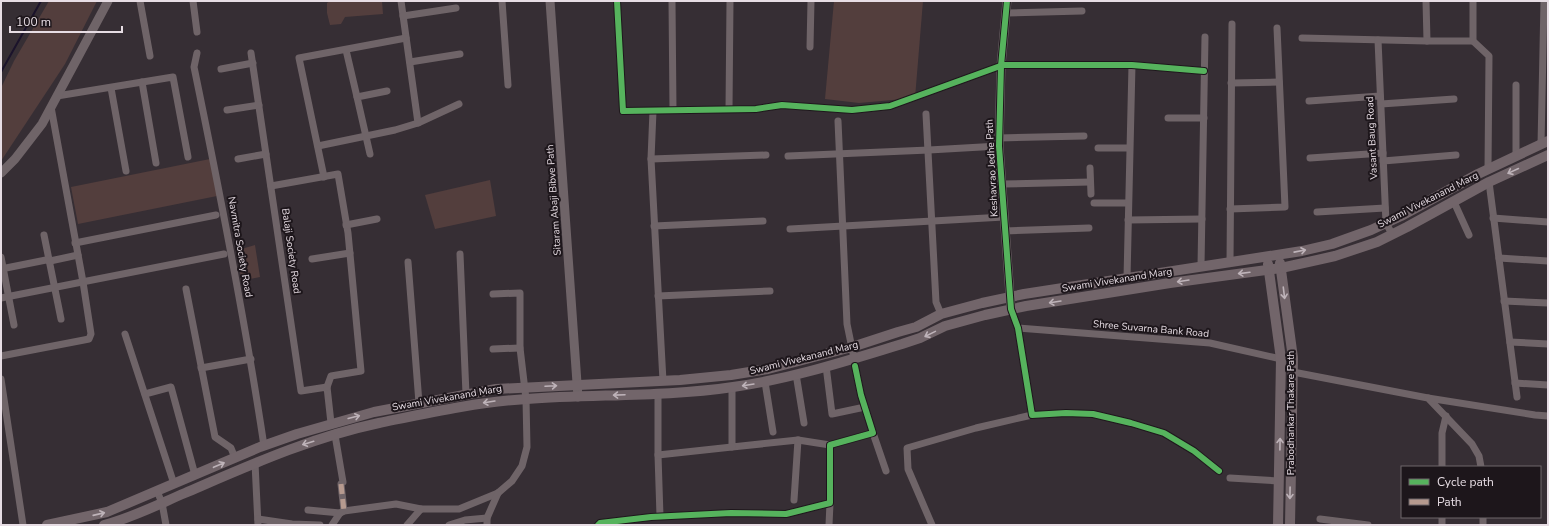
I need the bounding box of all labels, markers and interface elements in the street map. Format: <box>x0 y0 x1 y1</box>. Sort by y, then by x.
scale bar <box>10 8 122 34</box>
text: 100 m <box>16 14 51 30</box>
street label: Vasant Baug Road <box>1363 96 1381 181</box>
street label: Keshavrao Jedhe Path <box>982 119 1002 217</box>
street label: Sitaram Abaji Bibve Path <box>543 144 565 256</box>
street label: Swami Vivekanand Marg <box>1375 168 1481 232</box>
one-way arrow <box>1507 168 1519 175</box>
street label: Navmitra Society Road <box>224 196 256 299</box>
street label: Balaji Society Road <box>278 207 304 295</box>
one-way arrow <box>1293 247 1306 255</box>
street label: Swami Vivekanand Marg <box>1061 264 1173 296</box>
one-way arrow <box>1238 269 1251 276</box>
one-way arrow <box>1177 278 1190 286</box>
one-way arrow <box>1281 286 1288 299</box>
one-way arrow <box>1049 298 1062 306</box>
street label: Shree Suvarna Bank Road <box>1092 317 1210 341</box>
one-way arrow <box>924 331 936 338</box>
street label: Swami Vivekanand Marg <box>748 338 860 378</box>
street label: Prabodhankar Thakare Path <box>1284 351 1298 475</box>
street label: Swami Vivekanand Marg <box>391 381 503 415</box>
one-way arrow <box>742 381 755 389</box>
one-way arrow <box>544 382 557 389</box>
one-way arrow <box>613 391 626 399</box>
one-way arrow <box>483 398 496 406</box>
one-way arrow <box>348 412 361 420</box>
one-way arrow <box>1276 438 1284 451</box>
one-way arrow <box>302 440 315 447</box>
one-way arrow <box>212 461 224 468</box>
legend <box>1401 466 1541 518</box>
text: Cycle path <box>1437 474 1494 490</box>
one-way arrow <box>1287 486 1294 499</box>
text: Path <box>1437 494 1462 510</box>
one-way arrow <box>92 509 105 517</box>

